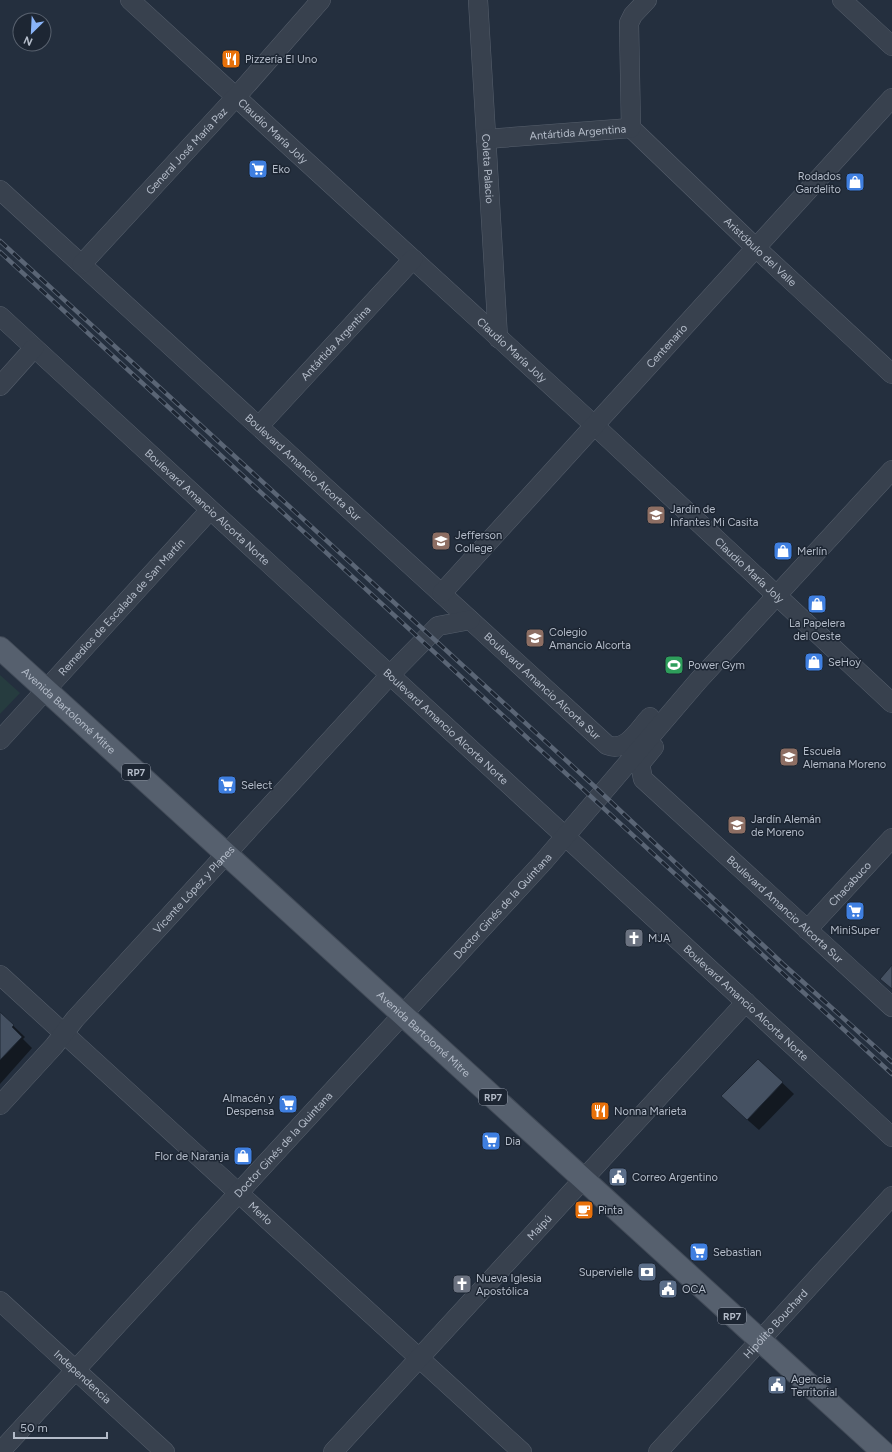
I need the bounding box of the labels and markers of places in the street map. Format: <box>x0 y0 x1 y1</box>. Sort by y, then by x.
restaurant icon: Pizzería El Uno <box>220 48 242 70</box>
place label: Pizzería El Uno <box>245 53 317 66</box>
supermarket icon: Eko <box>247 158 269 180</box>
place label: Eko <box>272 163 290 176</box>
place label: Rodados Gardelito <box>795 170 841 196</box>
shop icon: Rodados Gardelito <box>844 171 866 193</box>
place label: Jardín de Infantes Mi Casita <box>670 503 758 529</box>
school or university icon: Jardín de Infantes Mi Casita <box>645 504 667 526</box>
place label: Jefferson College <box>455 529 502 555</box>
school or university icon: Jefferson College <box>430 530 452 552</box>
shop icon: Merlín <box>772 540 794 562</box>
place label: Merlín <box>797 545 827 558</box>
shop icon: La Papelera del Oeste <box>806 593 828 615</box>
place label: La Papelera del Oeste <box>789 617 845 643</box>
place label: Colegio Amancio Alcorta <box>549 626 631 652</box>
school or university icon: Colegio Amancio Alcorta <box>524 627 546 649</box>
shop icon: SeHoy <box>803 651 825 673</box>
sports icon: Power Gym <box>663 654 685 676</box>
place label: SeHoy <box>828 656 861 669</box>
place label: Power Gym <box>688 659 745 672</box>
place label: Escuela Alemana Moreno <box>803 745 886 771</box>
school or university icon: Escuela Alemana Moreno <box>778 746 800 768</box>
supermarket icon: Select <box>216 774 238 796</box>
place label: Select <box>241 779 272 792</box>
place label: Jardín Alemán de Moreno <box>751 813 821 839</box>
school or university icon: Jardín Alemán de Moreno <box>726 814 748 836</box>
supermarket icon: MiniSuper <box>844 900 866 922</box>
place label: MiniSuper <box>830 924 880 937</box>
church icon: MJA <box>623 927 645 949</box>
place label: MJA <box>648 932 671 945</box>
place label: Almacén y Despensa <box>223 1092 274 1118</box>
supermarket icon: Almacén y Despensa <box>277 1093 299 1115</box>
restaurant icon: Nonna Marieta <box>589 1100 611 1122</box>
place label: Nonna Marieta <box>614 1105 686 1118</box>
supermarket icon: Dia <box>480 1130 502 1152</box>
place label: Dia <box>505 1135 521 1148</box>
shop icon: Flor de Naranja <box>232 1145 254 1167</box>
place label: Flor de Naranja <box>154 1150 229 1163</box>
public building icon: Correo Argentino <box>607 1166 629 1188</box>
place label: Correo Argentino <box>632 1171 718 1184</box>
cafe icon: Pinta <box>573 1199 595 1221</box>
place label: Pinta <box>598 1204 623 1217</box>
supermarket icon: Sebastian <box>688 1241 710 1263</box>
place label: Sebastian <box>713 1246 761 1259</box>
bank icon: Supervielle <box>636 1261 658 1283</box>
place label: Supervielle <box>579 1266 633 1279</box>
place label: Nueva Iglesia Apostólica <box>476 1272 542 1298</box>
church icon: Nueva Iglesia Apostólica <box>451 1273 473 1295</box>
public building icon: OCA <box>657 1278 679 1300</box>
place label: OCA <box>682 1283 706 1296</box>
place label: Agencia Territorial <box>791 1373 837 1399</box>
public building icon: Agencia Territorial <box>766 1374 788 1396</box>

